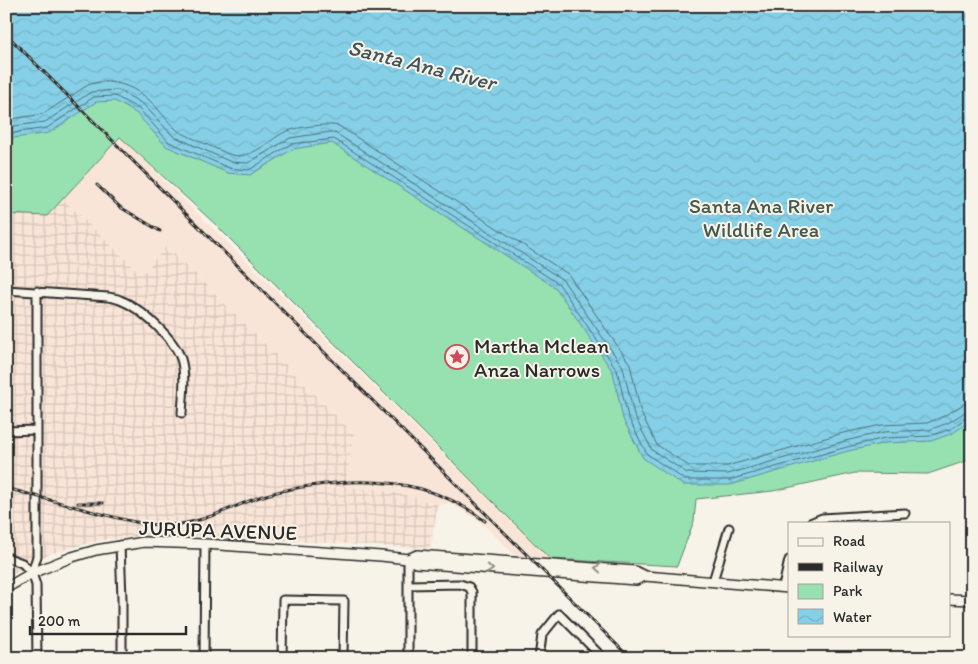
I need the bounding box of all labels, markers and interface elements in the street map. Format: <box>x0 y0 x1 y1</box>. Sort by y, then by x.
water label: Santa Ana River <box>345 34 501 97</box>
park label: Santa Ana River Wildlife Area <box>689 193 833 242</box>
place label: Martha Mclean Anza Narrows <box>474 333 609 382</box>
place icon: Martha Mclean Anza Narrows <box>444 344 470 370</box>
street label: JURUPA AVENUE <box>139 515 297 545</box>
legend <box>788 522 950 636</box>
text: Road <box>833 532 866 550</box>
text: Railway <box>833 558 883 576</box>
one-way arrow <box>486 563 494 574</box>
one-way arrow <box>593 563 601 574</box>
text: Park <box>833 582 863 600</box>
scale bar <box>30 604 186 636</box>
text: Water <box>833 608 872 626</box>
text: 200 m <box>38 612 81 630</box>

